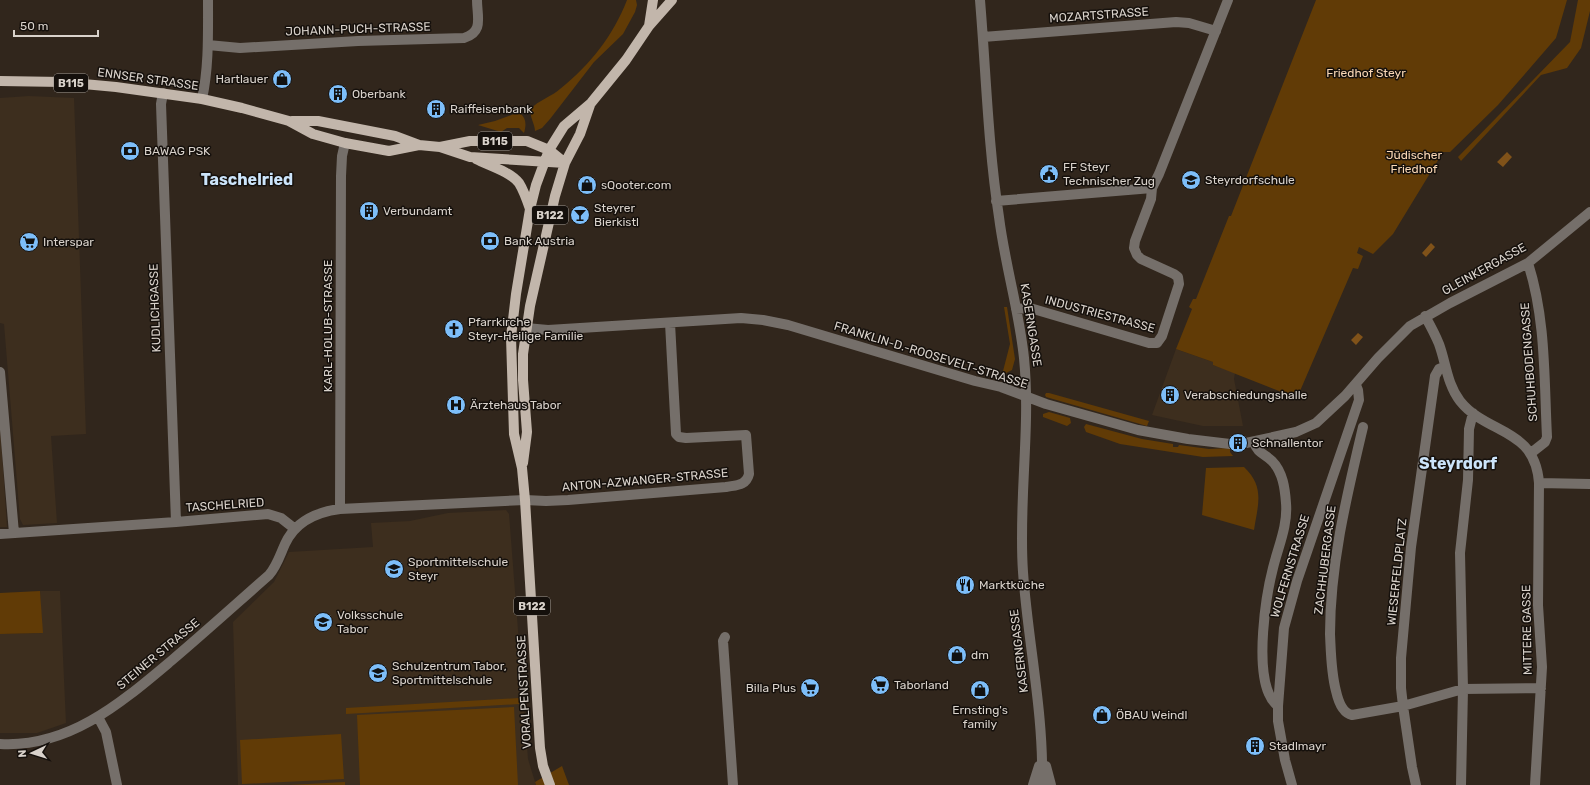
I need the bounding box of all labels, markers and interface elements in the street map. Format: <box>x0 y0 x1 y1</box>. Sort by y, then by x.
street label: MOZARTSTRASSE <box>1049 5 1149 25</box>
scale bar <box>14 12 98 38</box>
text: 50 m <box>20 19 48 33</box>
street label: JOHANN-PUCH-STRASSE <box>285 19 431 39</box>
street label: ENNSER STRASSE <box>97 65 199 93</box>
park label: Friedhof Steyr <box>1326 66 1406 80</box>
shop icon: Hartlauer <box>271 68 293 90</box>
place label: Hartlauer <box>216 72 268 86</box>
road number: B115 <box>54 74 88 92</box>
building icon: Oberbank <box>327 83 349 105</box>
place label: Oberbank <box>352 87 407 101</box>
building icon: Raiffeisenbank <box>425 98 447 120</box>
place label: Raiffeisenbank <box>450 102 533 116</box>
road number: B115 <box>478 132 512 150</box>
bank icon: BAWAG PSK <box>119 140 141 162</box>
place label: BAWAG PSK <box>144 144 211 158</box>
park label: Jüdischer Friedhof <box>1386 148 1443 176</box>
place label: FF Steyr Technischer Zug <box>1063 160 1155 188</box>
public building icon: FF Steyr Technischer Zug <box>1038 163 1060 185</box>
school or university icon: Steyrdorfschule <box>1180 169 1202 191</box>
district label: Taschelried <box>201 170 293 189</box>
place label: Steyrdorfschule <box>1205 173 1295 187</box>
shop icon: sQooter.com <box>576 174 598 196</box>
place label: sQooter.com <box>601 178 671 192</box>
building icon: Verbundamt <box>358 200 380 222</box>
place label: Steyrer Bierkistl <box>594 201 639 229</box>
place label: Verbundamt <box>383 204 452 218</box>
bar icon: Steyrer Bierkistl <box>569 204 591 226</box>
road number: B122 <box>532 206 568 224</box>
bank icon: Bank Austria <box>479 230 501 252</box>
supermarket icon: Interspar <box>18 231 40 253</box>
place label: Bank Austria <box>504 234 575 248</box>
place label: Interspar <box>43 235 94 249</box>
street label: GLEINKERGASSE <box>1439 240 1529 298</box>
street label: KARL-HOLUB-STRASSE <box>321 260 335 392</box>
street label: KUDLICHGASSE <box>146 263 164 353</box>
street label: KASERNGASSE <box>1018 282 1044 368</box>
street label: INDUSTRIESTRASSE <box>1043 293 1157 335</box>
street label: SCHUHBODENGASSE <box>1518 302 1540 422</box>
place label: Pfarrkirche Steyr-Heilige Familie <box>468 315 584 343</box>
church icon: Pfarrkirche Steyr-Heilige Familie <box>443 318 465 340</box>
street label: FRANKLIN-D.-ROOSEVELT-STRASSE <box>832 319 1030 391</box>
building icon: Verabschiedungshalle <box>1159 384 1181 406</box>
place label: Verabschiedungshalle <box>1184 388 1308 402</box>
hospital icon: Ärztehaus Tabor <box>445 394 467 416</box>
place label: Ärztehaus Tabor <box>470 398 562 412</box>
building icon: Schnallentor <box>1227 432 1249 454</box>
place label: Schnallentor <box>1252 436 1324 450</box>
district label: Steyrdorf <box>1419 454 1498 473</box>
street label: ANTON-AZWANGER-STRASSE <box>561 466 729 494</box>
street label: TASCHELRIED <box>185 495 265 515</box>
street label: ZACHHUBERGASSE <box>1311 505 1339 615</box>
street label: WOLFERNSTRASSE <box>1268 513 1312 619</box>
street label: WIESERFELDPLATZ <box>1384 518 1410 626</box>
place label: Sportmittelschule Steyr <box>408 555 509 583</box>
school or university icon: Sportmittelschule Steyr <box>383 558 405 580</box>
restaurant icon: Marktküche <box>954 574 976 596</box>
place label: Marktküche <box>979 578 1045 592</box>
street label: MITTERE GASSE <box>1519 585 1535 675</box>
road number: B122 <box>514 597 550 615</box>
place label: Volksschule Tabor <box>337 608 403 636</box>
street label: KASERNGASSE <box>1007 608 1031 694</box>
school or university icon: Volksschule Tabor <box>312 611 334 633</box>
street label: STEINER STRASSE <box>114 615 202 693</box>
street label: VORALPENSTRASSE <box>514 635 534 749</box>
shop icon: dm <box>946 644 968 666</box>
place label: dm <box>971 648 989 662</box>
place label: Schulzentrum Tabor, Sportmittelschule <box>392 659 507 687</box>
school or university icon: Schulzentrum Tabor, Sportmittelschule <box>367 662 389 684</box>
supermarket icon: Taborland <box>869 674 891 696</box>
supermarket icon: Billa Plus <box>799 677 821 699</box>
place label: Taborland <box>894 678 949 692</box>
shop icon: Ernsting's family <box>969 679 991 701</box>
place label: Billa Plus <box>746 681 796 695</box>
place label: Ernsting's family <box>952 703 1008 731</box>
shop icon: ÖBAU Weindl <box>1091 704 1113 726</box>
place label: ÖBAU Weindl <box>1116 708 1187 722</box>
north arrow <box>12 733 52 773</box>
building icon: Stadlmayr <box>1244 735 1266 757</box>
place label: Stadlmayr <box>1269 739 1327 753</box>
text: N <box>16 749 29 758</box>

